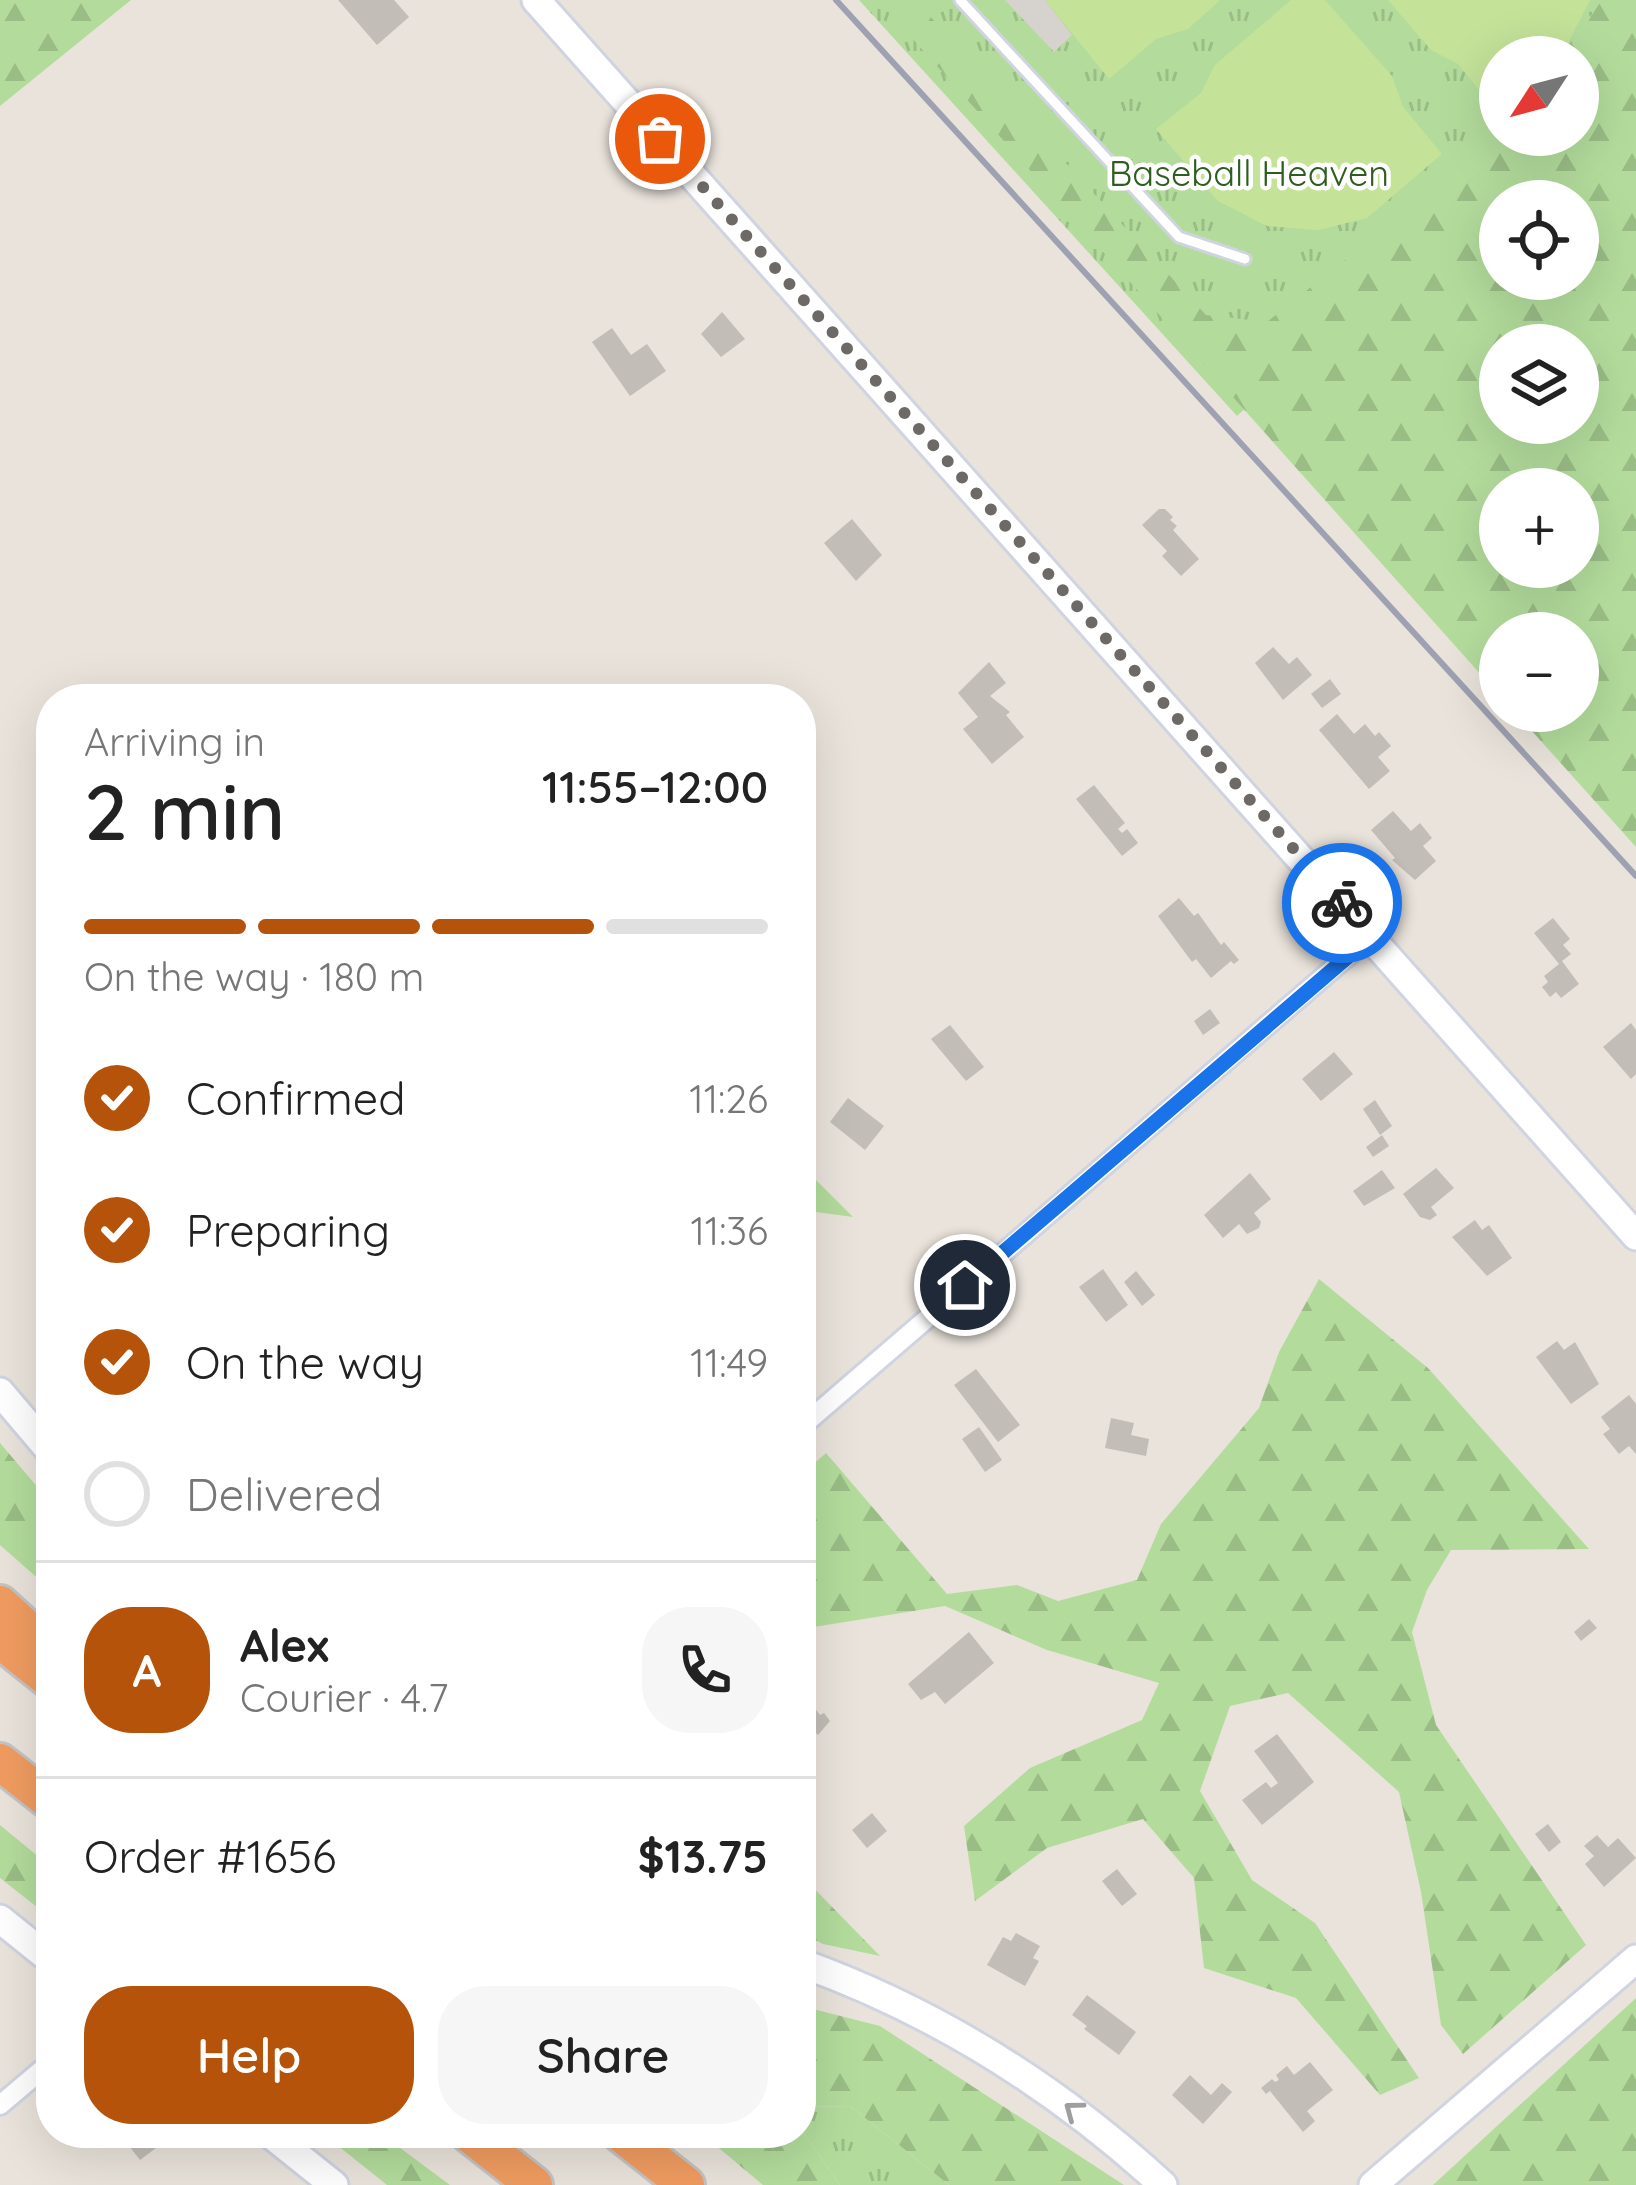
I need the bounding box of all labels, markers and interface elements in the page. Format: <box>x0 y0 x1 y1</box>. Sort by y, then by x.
north arrow <box>1479 36 1599 156</box>
map controls <box>1479 36 1599 732</box>
pin <box>609 88 711 190</box>
icon: bag <box>627 106 693 172</box>
park label: Baseball Heaven <box>1109 150 1389 195</box>
button: locate <box>1479 180 1599 300</box>
button: layers <box>1479 324 1599 444</box>
button: + <box>1479 468 1599 588</box>
button: − <box>1479 612 1599 732</box>
text: Arriving in <box>84 717 265 766</box>
text: 11:55–12:00 <box>542 758 768 814</box>
text: 2 min <box>84 762 285 860</box>
courier <box>1282 843 1402 963</box>
icon: bike <box>1309 870 1375 936</box>
text: On the way · 180 m <box>84 952 424 1001</box>
icon: check <box>84 1065 150 1131</box>
text: Confirmed <box>186 1070 405 1126</box>
text: 11:26 <box>689 1074 768 1123</box>
icon: check <box>84 1197 150 1263</box>
text: Preparing <box>186 1202 390 1258</box>
text: 11:36 <box>690 1206 768 1255</box>
pin <box>914 1234 1016 1336</box>
icon: home <box>932 1252 998 1318</box>
icon: check <box>84 1329 150 1395</box>
text: On the way <box>186 1334 424 1390</box>
text: 11:49 <box>690 1338 768 1387</box>
text: Delivered <box>186 1466 382 1522</box>
button: phone <box>642 1607 768 1733</box>
text: Alex <box>240 1617 329 1673</box>
text: A <box>133 1642 161 1698</box>
text: Courier · 4.7 <box>240 1673 448 1722</box>
text: Order #1656 <box>84 1828 336 1884</box>
text: $13.75 <box>638 1828 768 1884</box>
button: Help <box>84 1986 414 2124</box>
button: Share <box>438 1986 768 2124</box>
one-way arrow <box>1065 2102 1087 2124</box>

